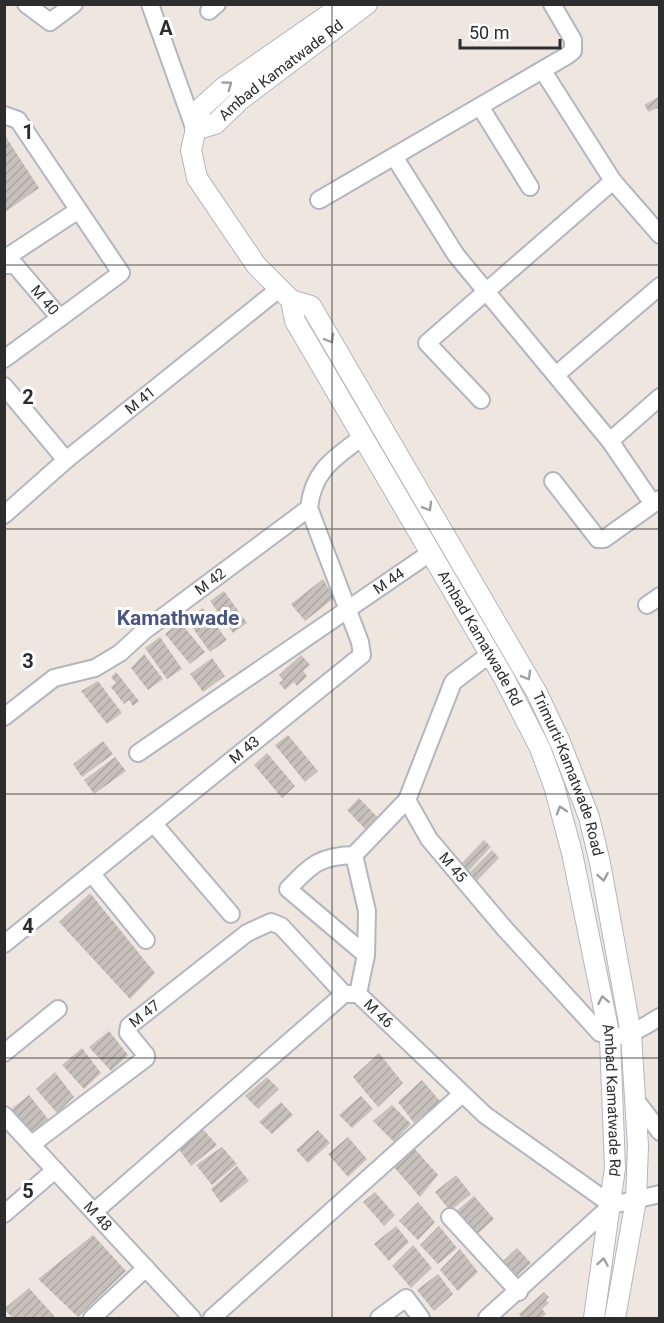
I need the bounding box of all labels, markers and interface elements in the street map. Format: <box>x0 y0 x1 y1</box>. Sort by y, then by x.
scale bar <box>460 12 560 50</box>
text: A <box>159 16 173 40</box>
street label: Ambad Kamatwade Rd <box>215 16 347 125</box>
text: 50 m <box>469 22 509 43</box>
one-way arrow <box>222 81 233 92</box>
text: 1 <box>22 120 34 144</box>
street label: M 40 <box>27 281 63 319</box>
one-way arrow <box>323 333 335 343</box>
street label: M 41 <box>121 383 159 418</box>
text: 2 <box>22 385 34 409</box>
one-way arrow <box>421 501 433 511</box>
street label: M 42 <box>191 564 229 599</box>
street label: M 44 <box>370 564 408 598</box>
street label: Ambad Kamatwade Rd <box>434 567 526 709</box>
district label: Kamathwade <box>117 606 239 630</box>
text: 3 <box>22 649 34 673</box>
one-way arrow <box>519 670 531 680</box>
street label: Trimurti-Kamatwade Road <box>529 689 607 858</box>
street label: M 43 <box>226 732 263 767</box>
one-way arrow <box>556 805 568 816</box>
street label: M 45 <box>435 849 471 886</box>
one-way arrow <box>596 871 609 881</box>
text: 4 <box>22 914 34 938</box>
street label: M 46 <box>360 995 397 1032</box>
one-way arrow <box>597 995 610 1005</box>
street label: M 47 <box>126 996 163 1031</box>
street label: Ambad Kamatwade Rd <box>598 1022 624 1178</box>
text: 5 <box>22 1179 34 1203</box>
street label: M 48 <box>80 1198 116 1235</box>
one-way arrow <box>596 1257 608 1266</box>

